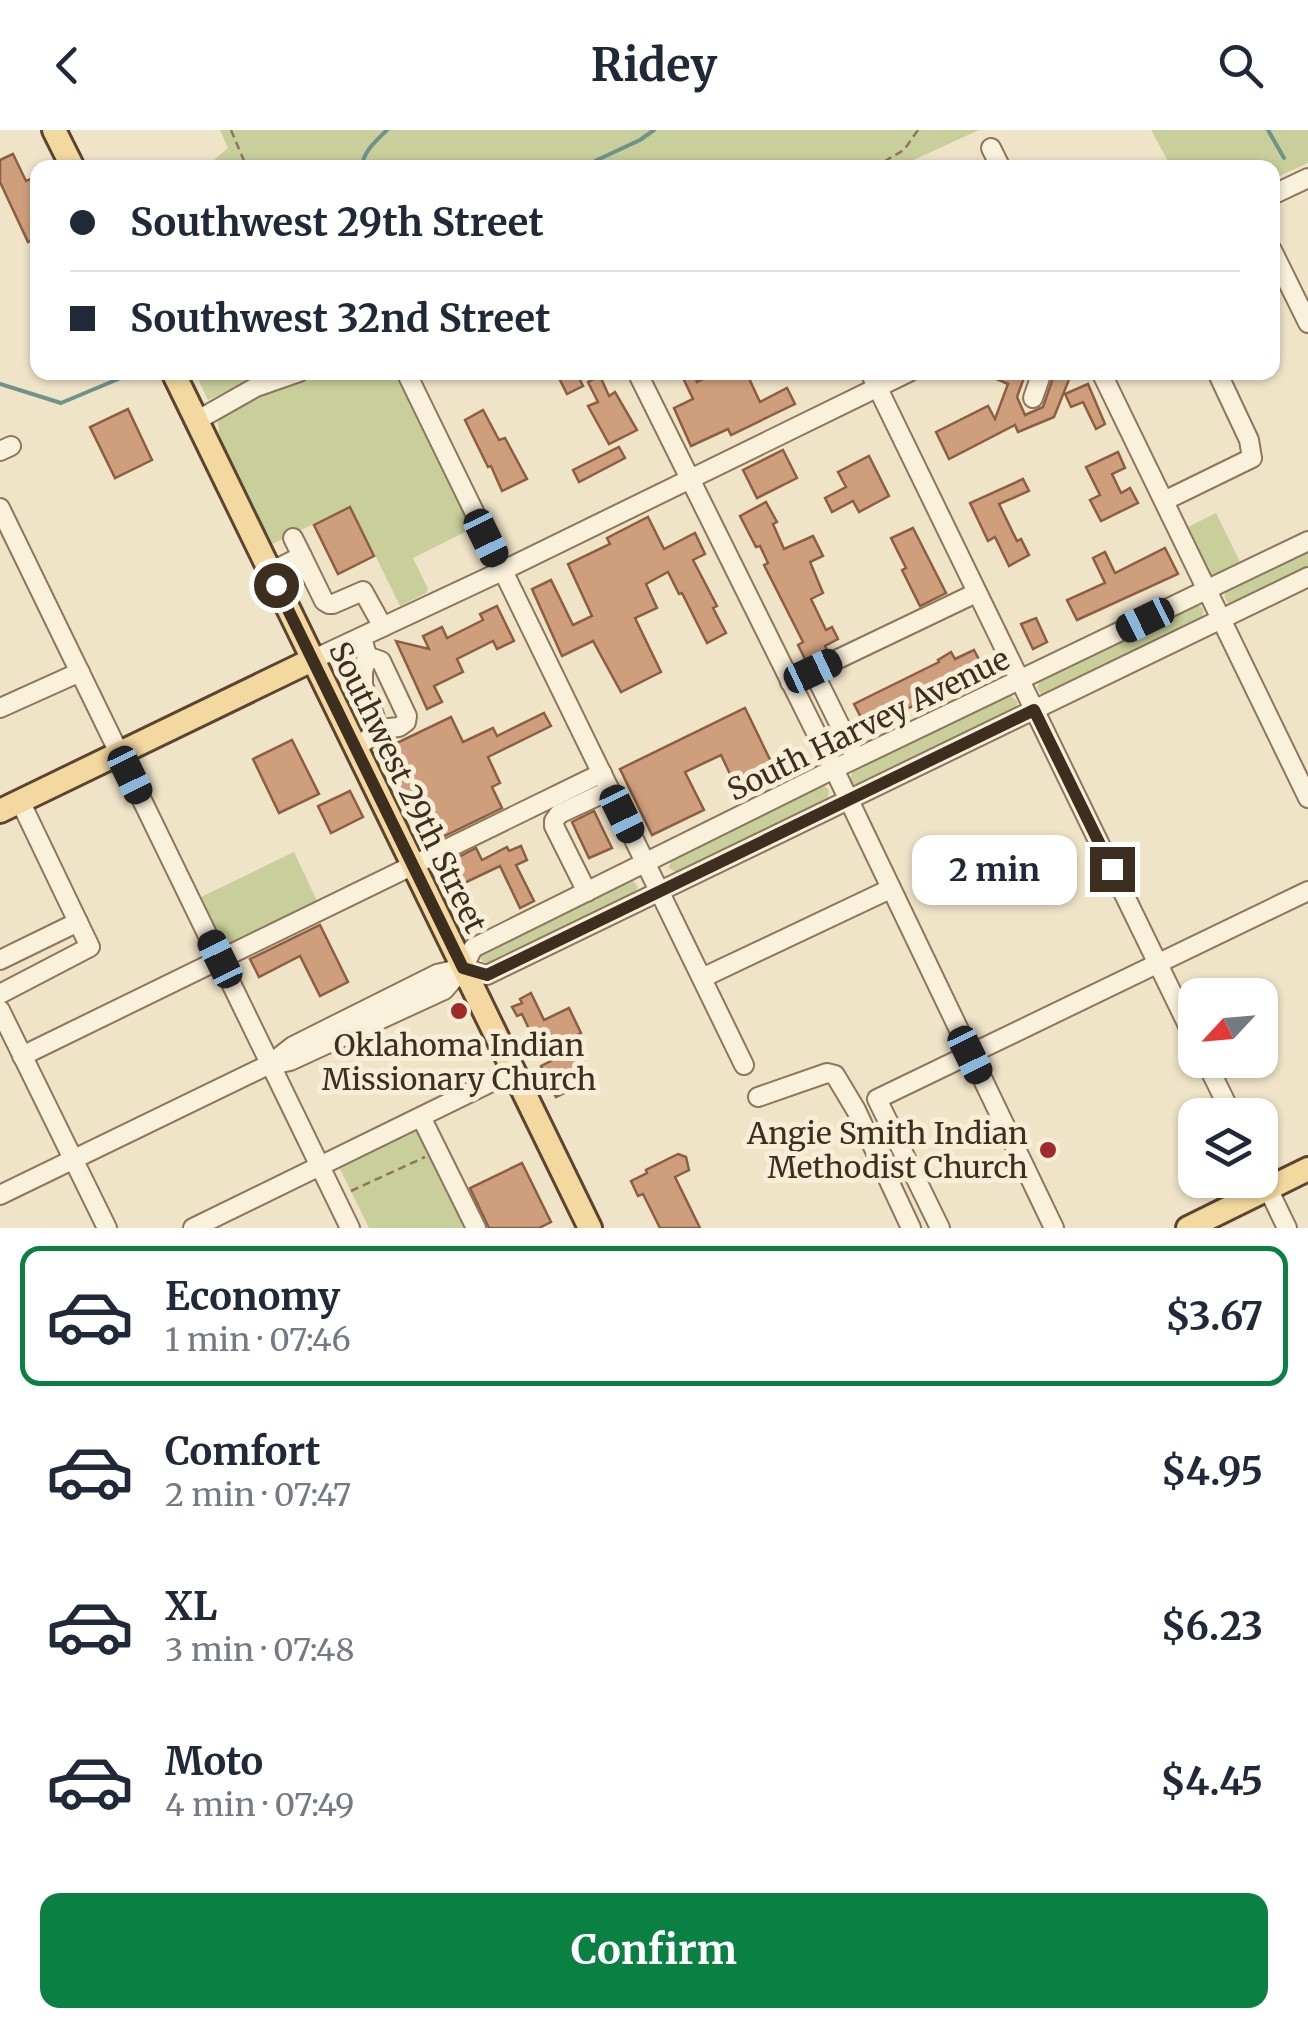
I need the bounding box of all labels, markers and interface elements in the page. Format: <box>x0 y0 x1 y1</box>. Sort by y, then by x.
text: Ridey <box>591 37 717 93</box>
icon: back <box>40 38 95 93</box>
icon: search <box>1213 38 1268 93</box>
text: Southwest 29th Street <box>130 199 544 246</box>
text: Southwest 32nd Street <box>130 295 550 342</box>
car <box>459 504 513 572</box>
route start <box>254 563 299 608</box>
car <box>1111 593 1179 647</box>
street label: Southwest 29th Street <box>321 635 495 939</box>
street label: South Harvey Avenue <box>721 639 1015 809</box>
car <box>779 645 847 697</box>
car <box>103 741 157 809</box>
car <box>595 780 649 848</box>
callout: 2 min <box>912 834 1077 904</box>
route end <box>1090 847 1135 892</box>
text: 2 min <box>949 850 1040 890</box>
car <box>193 925 247 993</box>
north arrow <box>1178 978 1278 1078</box>
map controls <box>1178 978 1278 1198</box>
marker: Oklahoma Indian Missionary Church <box>448 1000 470 1022</box>
car <box>943 1021 997 1089</box>
place label: Oklahoma Indian Missionary Church <box>322 1026 596 1098</box>
button: layers <box>1178 1098 1278 1198</box>
place label: Angie Smith Indian Methodist Church <box>746 1114 1028 1186</box>
marker: Angie Smith Indian Methodist Church <box>1037 1139 1059 1161</box>
icon: car <box>45 1271 135 1361</box>
text: Economy <box>165 1273 340 1320</box>
text: $3.67 <box>1165 1293 1263 1340</box>
text: 1 min · 07:46 <box>165 1320 351 1360</box>
icon: car <box>45 1426 135 1516</box>
text: Comfort <box>165 1428 321 1475</box>
text: $4.95 <box>1161 1448 1263 1495</box>
text: 2 min · 07:47 <box>165 1475 351 1515</box>
icon: car <box>45 1581 135 1671</box>
text: XL <box>165 1583 217 1630</box>
text: $6.23 <box>1161 1603 1263 1650</box>
text: 3 min · 07:48 <box>165 1630 355 1670</box>
icon: car <box>45 1736 135 1826</box>
text: Moto <box>165 1738 263 1785</box>
text: $4.45 <box>1160 1758 1263 1805</box>
text: 4 min · 07:49 <box>165 1785 354 1825</box>
button: Confirm <box>40 1893 1268 2008</box>

